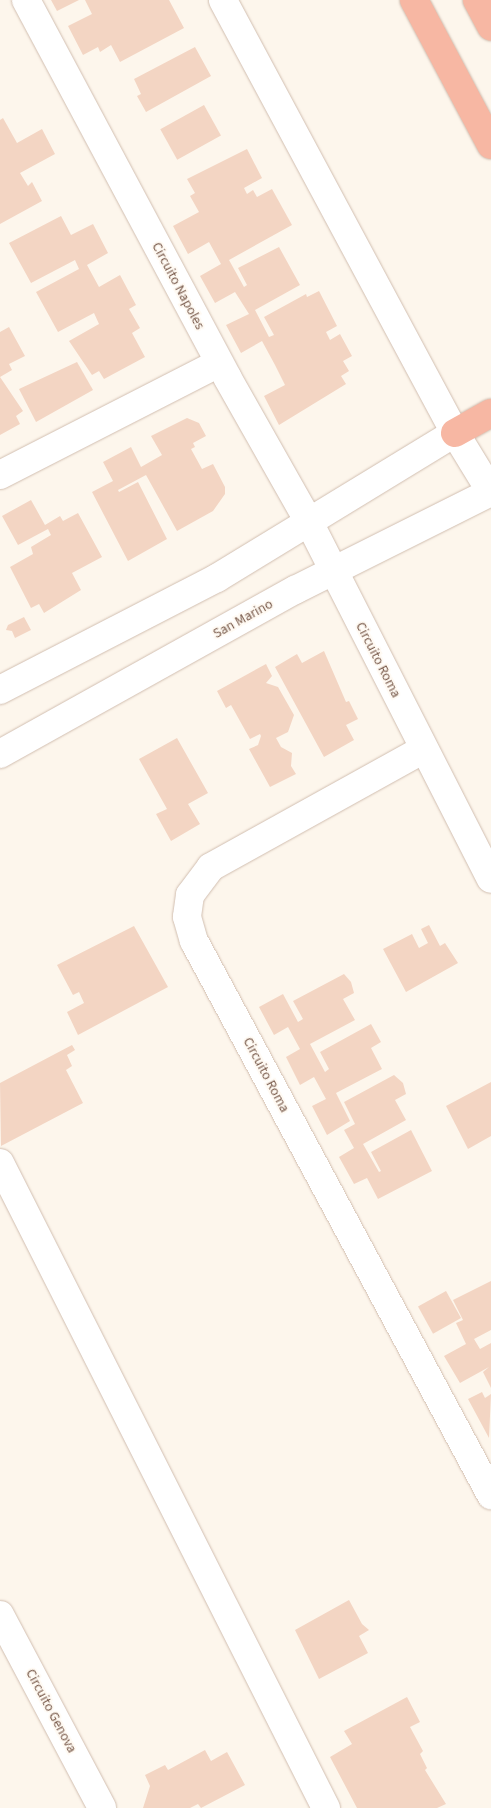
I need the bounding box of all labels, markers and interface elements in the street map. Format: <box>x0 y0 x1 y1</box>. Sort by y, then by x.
street label: Circuito Napoles <box>148 240 208 332</box>
street label: San Marino <box>210 596 276 642</box>
street label: Circuito Roma <box>352 619 404 701</box>
street label: Circuito Roma <box>239 1035 293 1115</box>
street label: Circuito Genova <box>22 1666 80 1756</box>

